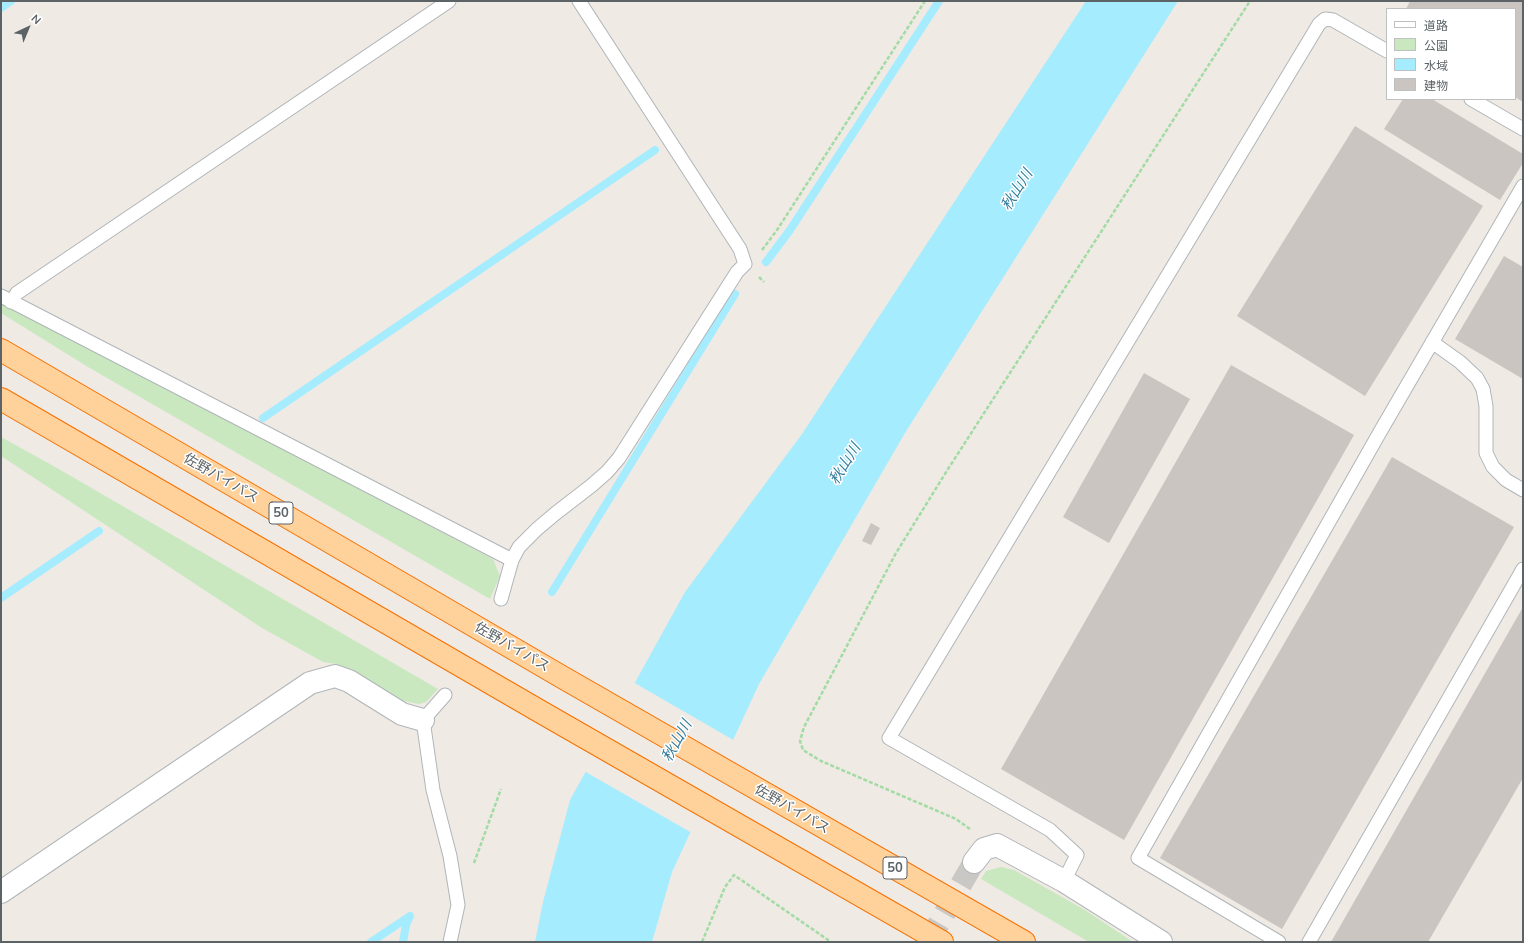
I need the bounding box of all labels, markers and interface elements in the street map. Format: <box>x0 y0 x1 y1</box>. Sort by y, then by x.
north arrow <box>8 8 48 48</box>
legend <box>1386 8 1516 100</box>
text: N <box>28 11 44 27</box>
text: 道路 <box>1424 18 1448 33</box>
text: 公園 <box>1424 38 1448 53</box>
text: 水域 <box>1424 58 1448 73</box>
text: 建物 <box>1424 78 1448 93</box>
water label: 秋山川 <box>997 166 1037 214</box>
water label: 秋山川 <box>825 440 865 488</box>
street label: 佐野バイパス <box>180 450 262 506</box>
road number: 50 <box>269 502 293 524</box>
street label: 佐野バイパス <box>471 619 553 675</box>
water label: 秋山川 <box>658 717 696 765</box>
street label: 佐野バイパス <box>751 781 833 837</box>
road number: 50 <box>883 857 907 879</box>

